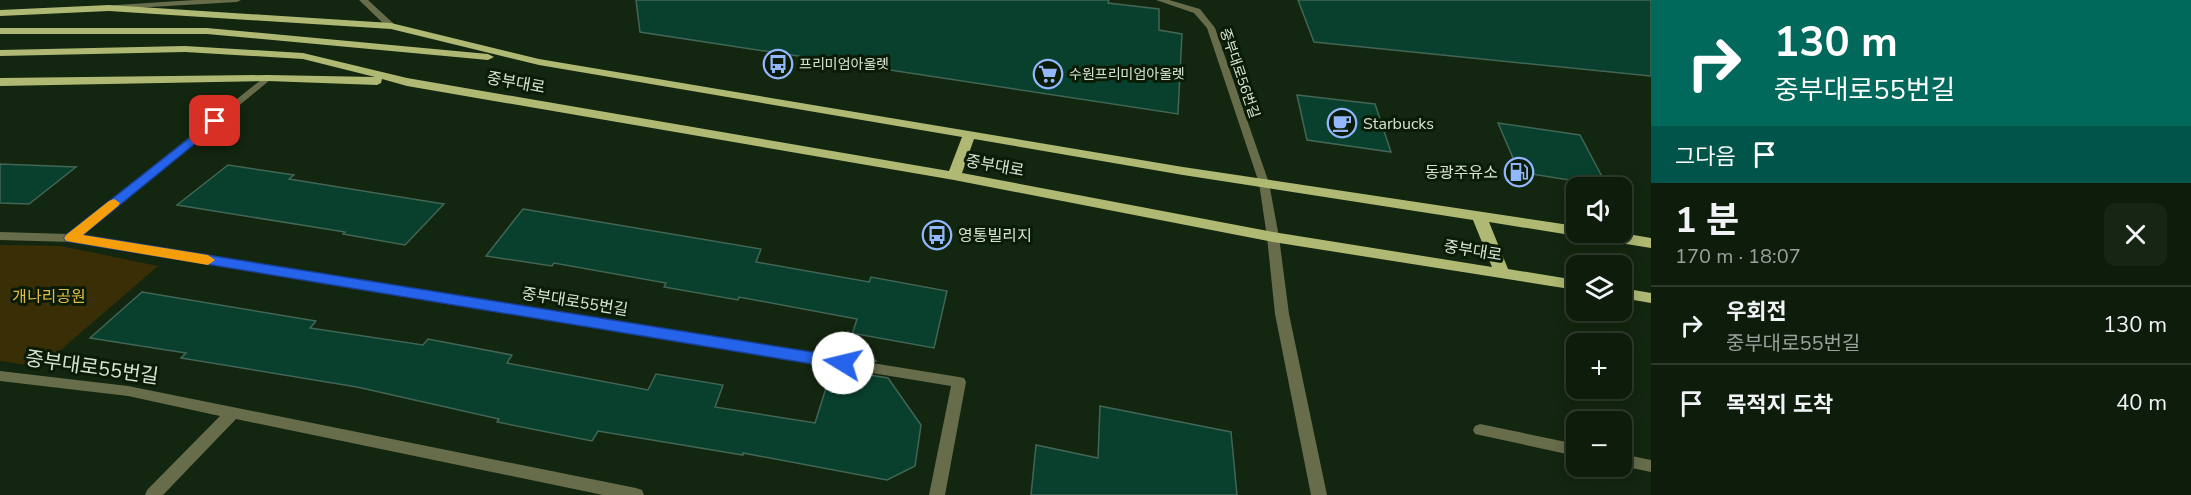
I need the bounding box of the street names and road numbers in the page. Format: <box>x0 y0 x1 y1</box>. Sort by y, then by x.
street label: 중부대로56번길 <box>1215 26 1264 121</box>
street label: 중부대로 <box>485 67 547 99</box>
street label: 중부대로 <box>964 150 1026 182</box>
street label: 중부대로 <box>1442 236 1504 267</box>
street label: 중부대로55번길 <box>520 283 630 321</box>
street label: 중부대로55번길 <box>24 345 160 390</box>

